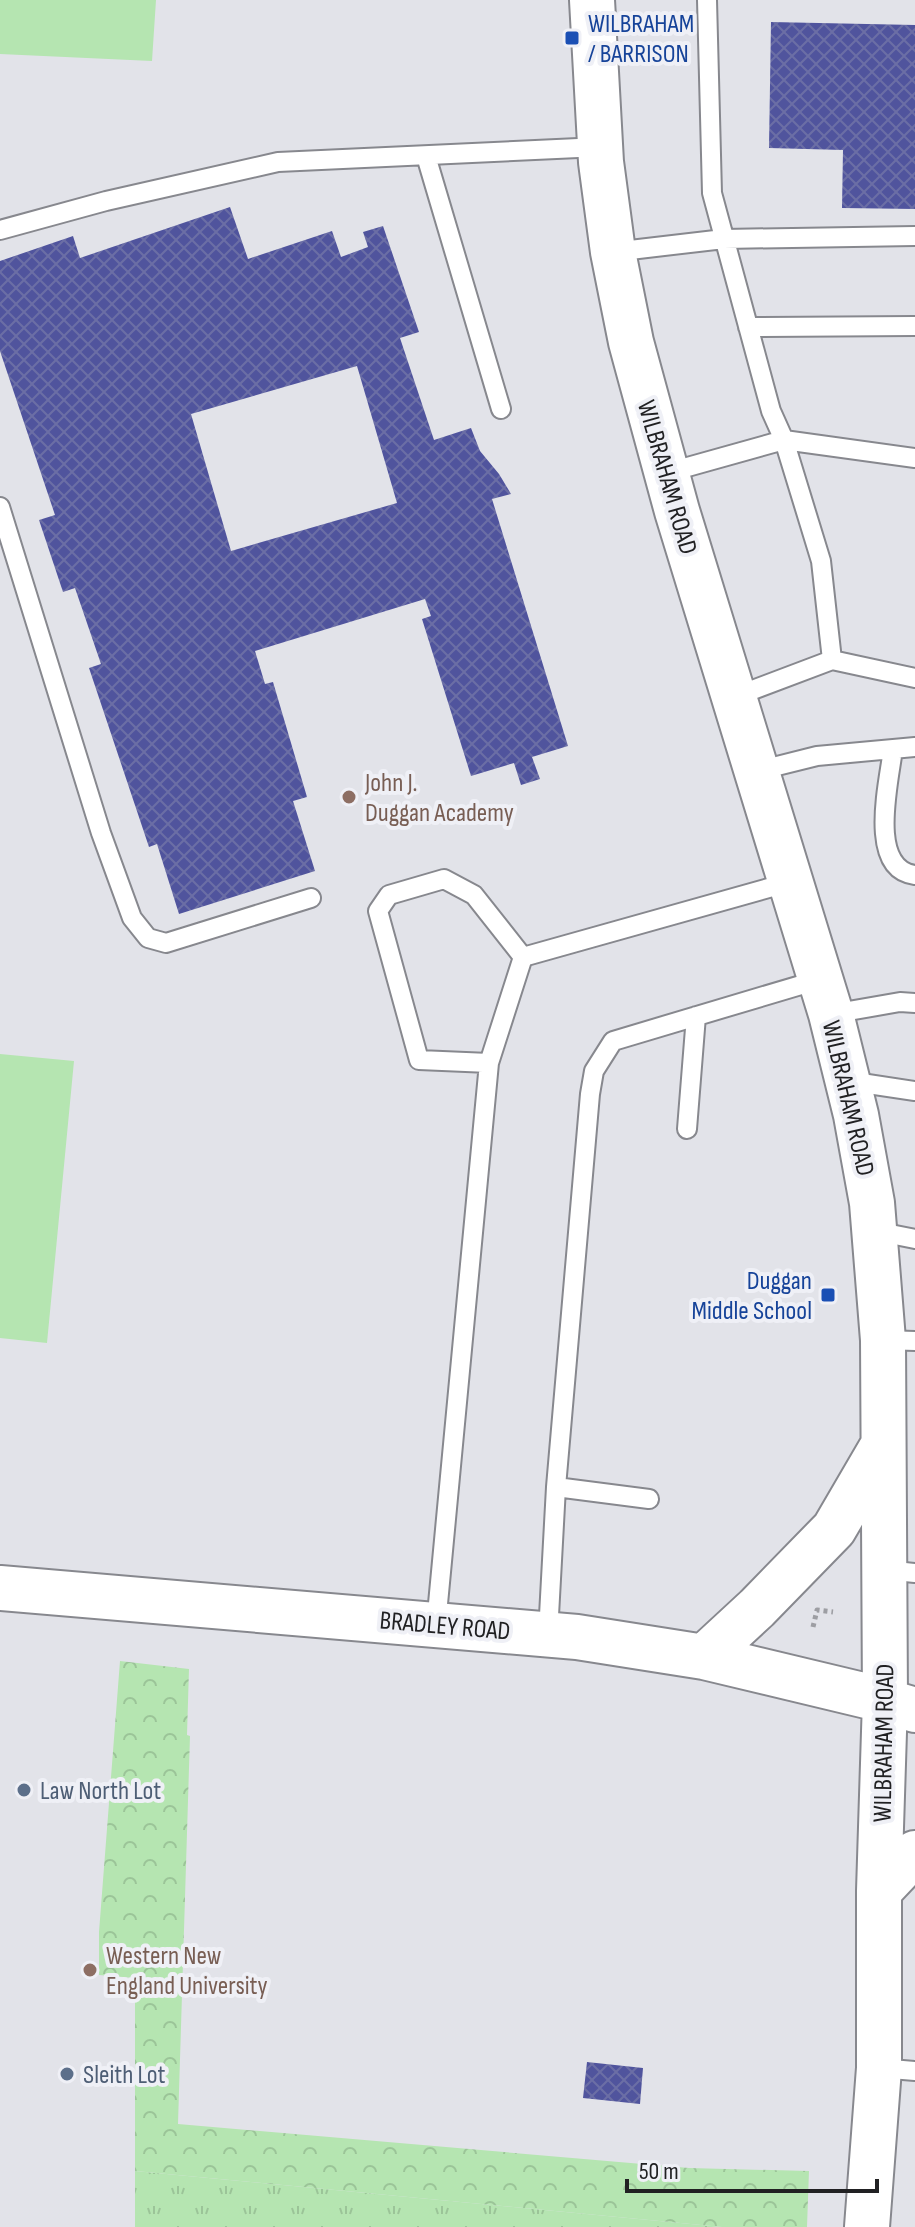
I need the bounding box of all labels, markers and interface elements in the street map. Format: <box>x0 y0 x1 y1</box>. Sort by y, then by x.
place label: WILBRAHAM / BARRISON <box>588 9 694 70</box>
marker: WILBRAHAM / BARRISON <box>563 29 581 47</box>
street label: WILBRAHAM ROAD <box>630 397 703 558</box>
place label: John J. Duggan Academy <box>364 768 514 829</box>
marker: John J. Duggan Academy <box>340 788 358 806</box>
street label: WILBRAHAM ROAD <box>815 1018 880 1179</box>
place label: Duggan Middle School <box>692 1266 812 1327</box>
marker: Duggan Middle School <box>819 1286 837 1304</box>
street label: BRADLEY ROAD <box>378 1605 511 1648</box>
street label: WILBRAHAM ROAD <box>868 1663 901 1823</box>
place label: Law North Lot <box>40 1776 161 1807</box>
marker: Law North Lot <box>15 1781 33 1799</box>
place label: Western New England University <box>106 1941 268 2002</box>
marker: Western New England University <box>81 1961 99 1979</box>
place label: Sleith Lot <box>83 2060 166 2091</box>
marker: Sleith Lot <box>58 2065 76 2083</box>
scale bar <box>627 2143 877 2193</box>
text: 50 m <box>639 2157 679 2186</box>

